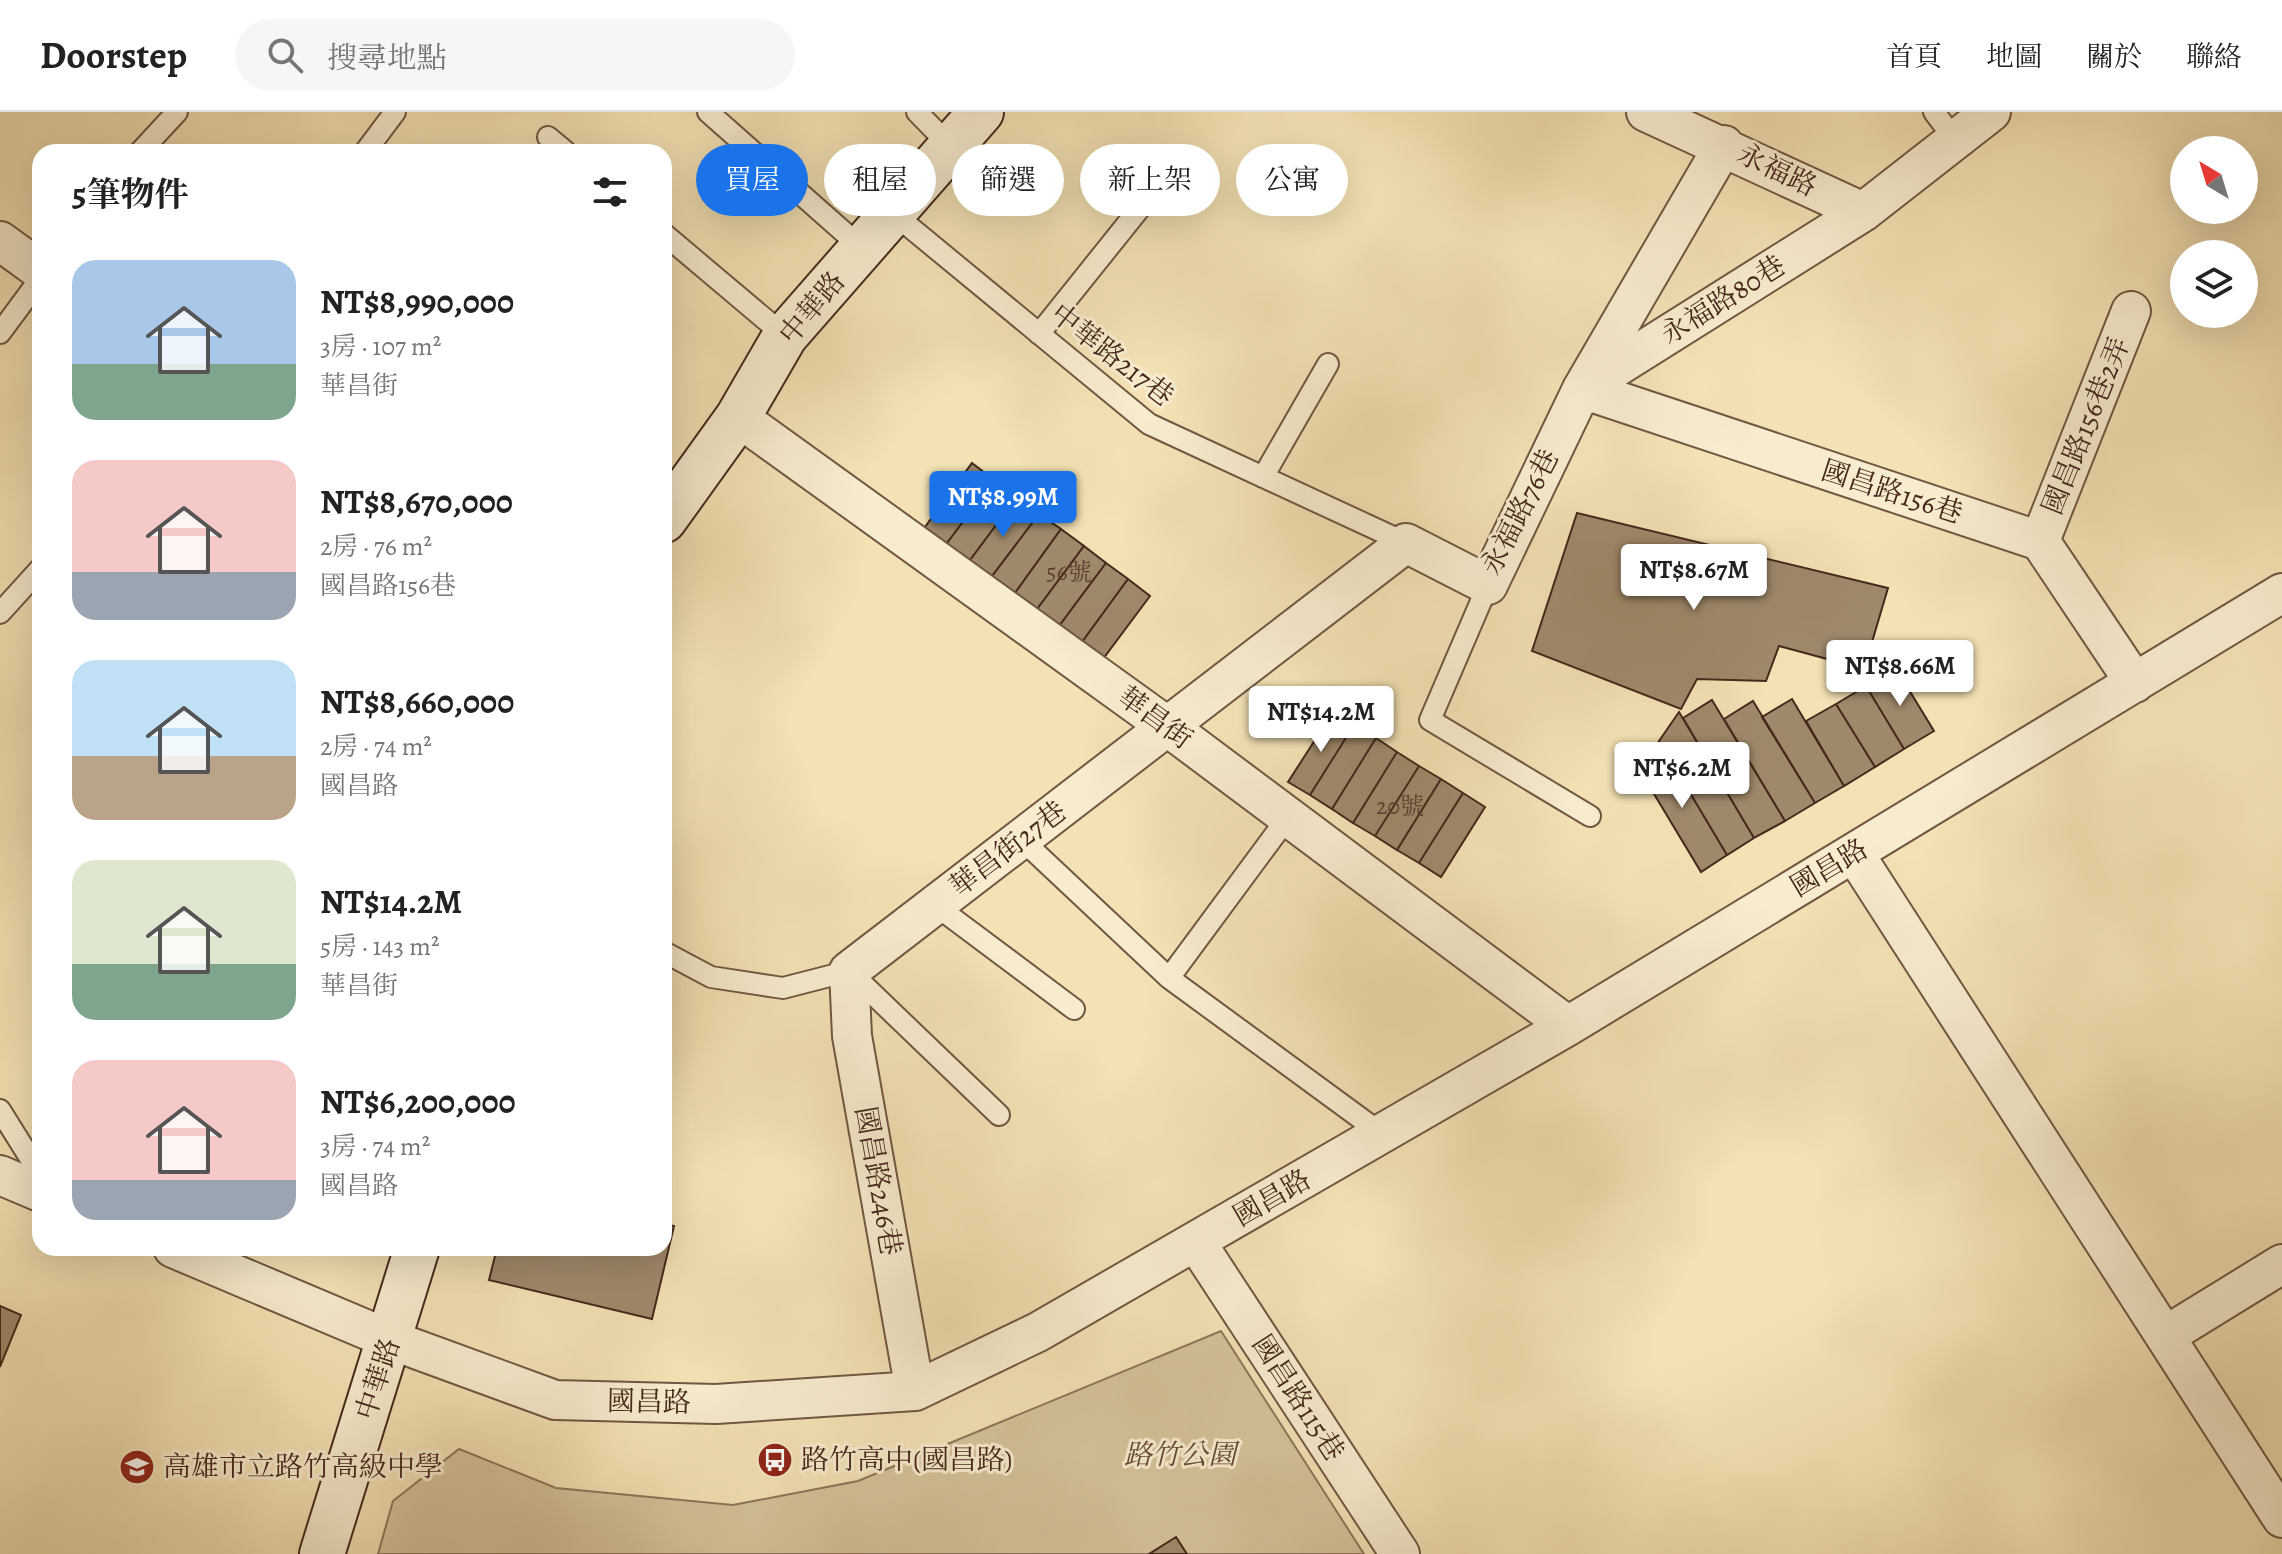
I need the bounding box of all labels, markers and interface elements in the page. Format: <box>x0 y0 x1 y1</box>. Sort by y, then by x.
search box <box>235 19 795 91</box>
text: Doorstep <box>40 29 187 81</box>
icon: search <box>263 33 307 77</box>
text: 搜尋地點 <box>327 38 447 78</box>
text: 首頁 <box>1886 38 1942 76</box>
text: 地圖 <box>1986 38 2042 76</box>
text: 關於 <box>2086 38 2142 76</box>
text: 聯絡 <box>2186 38 2242 76</box>
street label: 永福路 <box>1731 135 1823 205</box>
north arrow <box>2170 136 2258 224</box>
map controls <box>2170 136 2258 328</box>
chip: 買屋 <box>696 144 808 216</box>
chip: 租屋 <box>824 144 936 216</box>
chip: 篩選 <box>952 144 1064 216</box>
chip: 新上架 <box>1080 144 1220 216</box>
chip: 公寓 <box>1236 144 1348 216</box>
icon: filters <box>588 170 632 214</box>
text: 5筆物件 <box>72 171 189 218</box>
button: layers <box>2170 240 2258 328</box>
street label: 永福路80巷 <box>1653 247 1793 353</box>
street label: 中華路 <box>770 264 854 352</box>
text: NT$8,990,000 <box>320 278 514 325</box>
icon: home <box>136 292 232 388</box>
street label: 中華路217巷 <box>1043 295 1181 415</box>
text: 3房 · 107 m² <box>320 329 441 364</box>
street label: 國昌路156巷2弄 <box>2033 332 2139 520</box>
text: 華昌街 <box>320 368 398 403</box>
street label: 永福路76巷 <box>1472 442 1568 582</box>
street label: 國昌路156巷 <box>1816 451 1968 533</box>
pin: NT$8.99M <box>920 471 1086 539</box>
text: NT$8,670,000 <box>320 478 513 525</box>
text: NT$8.99M <box>947 479 1059 514</box>
icon: home <box>136 492 232 588</box>
text: 2房 · 76 m² <box>320 529 432 564</box>
pin: NT$8.67M <box>1611 544 1777 612</box>
text: NT$8.67M <box>1639 552 1749 587</box>
house number: 56號 <box>1046 556 1092 588</box>
text: 國昌路156巷 <box>320 568 456 603</box>
pin: NT$8.66M <box>1817 640 1983 708</box>
text: NT$8.66M <box>1844 648 1956 683</box>
text: NT$8,660,000 <box>320 678 514 725</box>
street label: 華昌街 <box>1110 678 1200 758</box>
pin: NT$14.2M <box>1238 686 1404 754</box>
icon: home <box>136 692 232 788</box>
text: NT$14.2M <box>1267 694 1375 729</box>
text: 2房 · 74 m² <box>320 729 432 764</box>
pin: NT$6.2M <box>1608 742 1756 810</box>
text: NT$6.2M <box>1632 750 1732 785</box>
text: 國昌路 <box>320 768 398 803</box>
house number: 20號 <box>1376 790 1424 822</box>
street label: 華昌街27巷 <box>942 793 1074 905</box>
street label: 國昌路 <box>1783 830 1875 906</box>
text: NT$14.2M <box>320 878 462 925</box>
icon: home <box>136 892 232 988</box>
text: 5房 · 143 m² <box>320 929 439 964</box>
text: 華昌街 <box>320 968 398 1003</box>
text: NT$6,200,000 <box>320 1078 516 1125</box>
icon: home <box>136 1092 232 1188</box>
street label: 國昌路246巷 <box>846 1103 910 1259</box>
text: 3房 · 74 m² <box>320 1129 430 1164</box>
street label: 國昌路 <box>1226 1161 1318 1235</box>
text: 國昌路 <box>320 1168 398 1203</box>
street label: 國昌路115巷 <box>1243 1328 1353 1468</box>
street label: 中華路 <box>347 1333 409 1425</box>
street label: 國昌路 <box>607 1382 691 1422</box>
park label: 路竹公園 <box>1124 1436 1240 1474</box>
bus stop icon: 路竹高中(國昌路) <box>756 1441 794 1479</box>
place label: 路竹高中(國昌路) <box>801 1441 1012 1479</box>
school or university icon: 高雄市立路竹高級中學 <box>118 1448 156 1486</box>
place label: 高雄市立路竹高級中學 <box>163 1448 443 1486</box>

